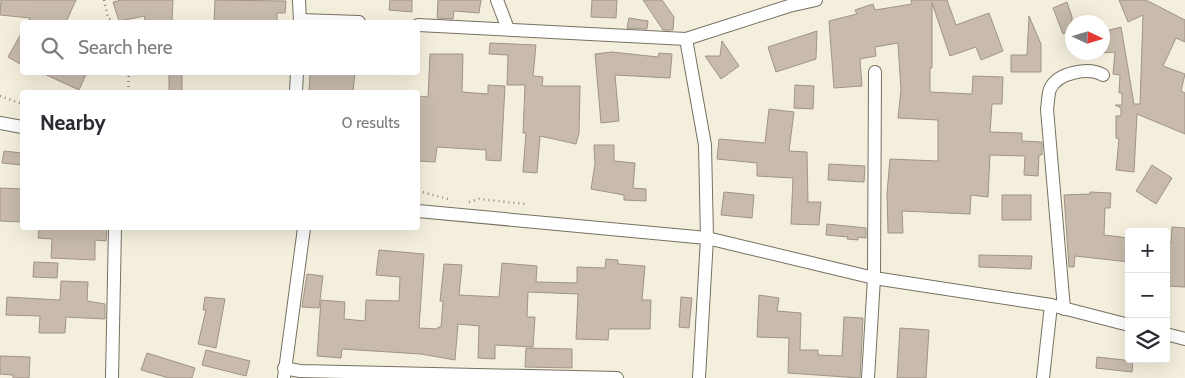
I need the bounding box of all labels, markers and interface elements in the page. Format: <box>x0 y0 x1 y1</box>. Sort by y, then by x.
north arrow <box>1065 15 1110 60</box>
search box <box>20 20 420 75</box>
icon: search <box>38 34 66 62</box>
text: Search here <box>78 36 172 59</box>
text: Nearby <box>40 110 106 135</box>
text: 0 results <box>341 113 400 132</box>
map controls <box>1125 228 1170 363</box>
button: + <box>1125 228 1170 273</box>
button: − <box>1125 273 1170 318</box>
button: layers <box>1125 318 1170 363</box>

